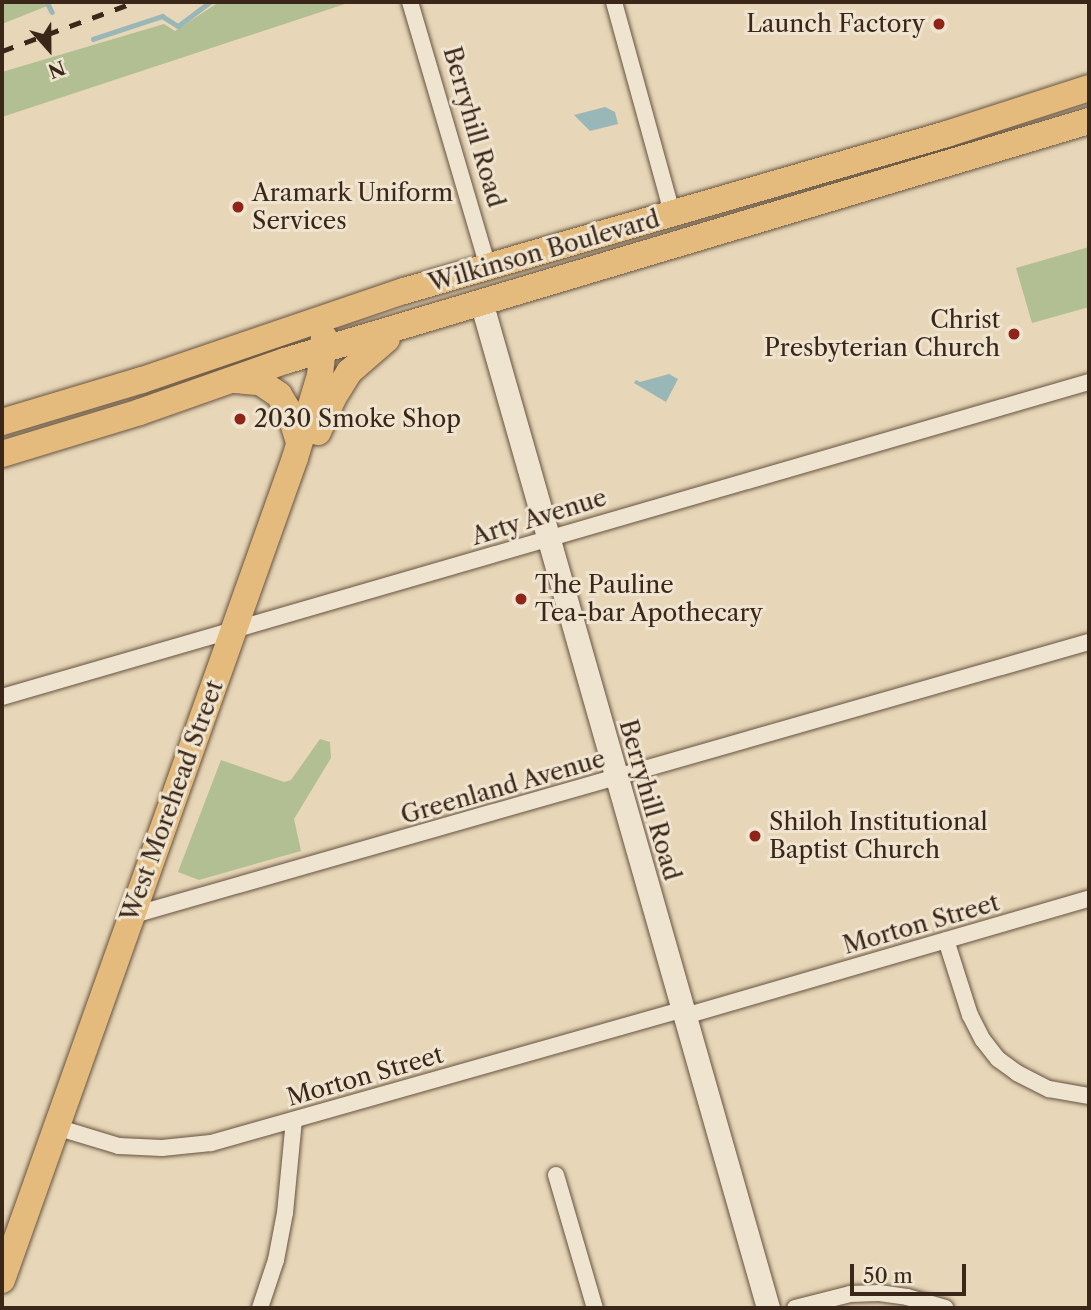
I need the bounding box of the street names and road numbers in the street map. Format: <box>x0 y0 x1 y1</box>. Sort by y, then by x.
street label: Berryhill Road <box>437 43 511 211</box>
street label: Wilkinson Boulevard <box>425 204 663 298</box>
street label: Arty Avenue <box>467 483 611 551</box>
street label: West Morehead Street <box>115 676 229 926</box>
street label: Berryhill Road <box>613 716 687 884</box>
street label: Greenland Avenue <box>397 744 609 830</box>
street label: Morton Street <box>840 888 1002 960</box>
street label: Morton Street <box>284 1040 446 1112</box>

